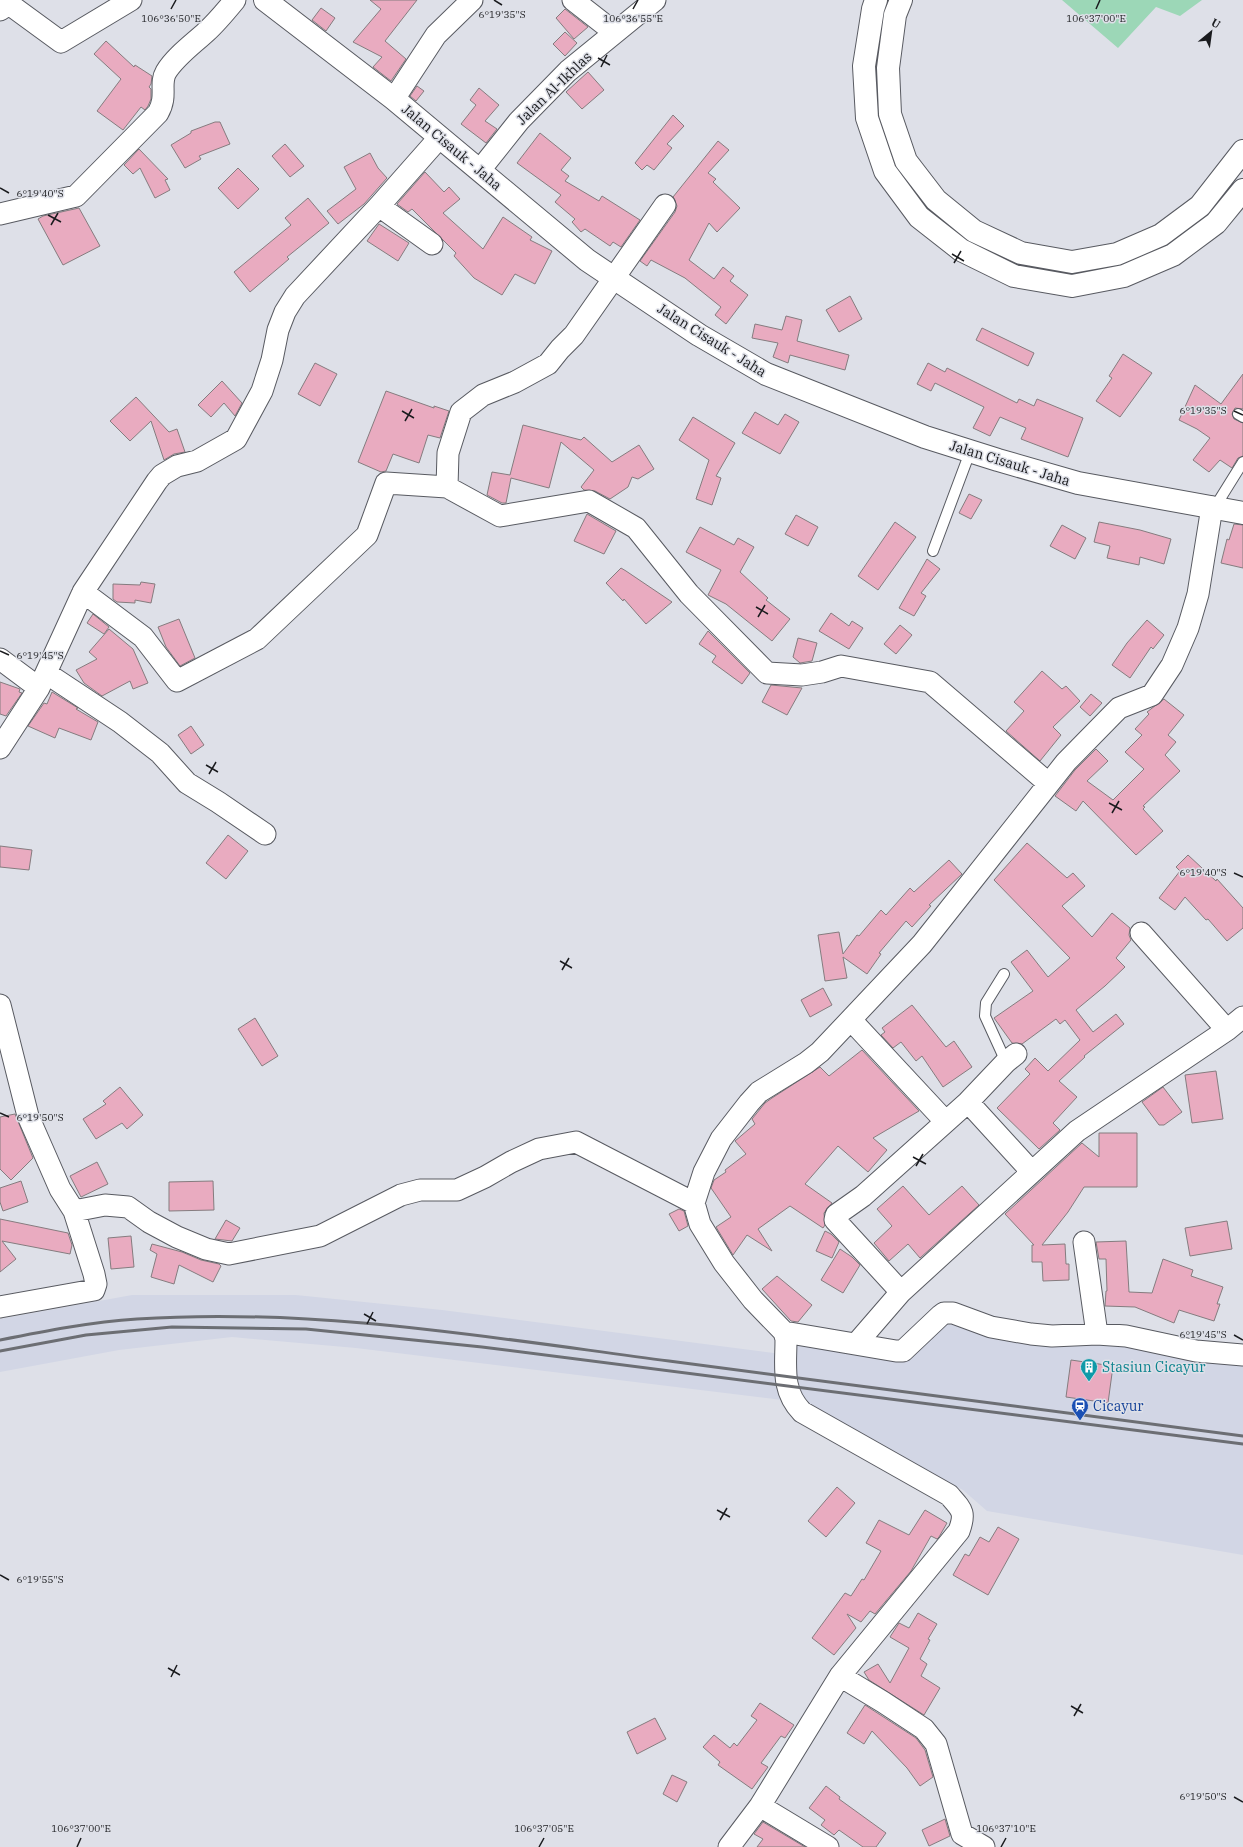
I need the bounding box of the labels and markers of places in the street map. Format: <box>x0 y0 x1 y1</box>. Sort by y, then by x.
building icon: Stasiun Cicayur <box>1079 1357 1099 1382</box>
place label: Stasiun Cicayur <box>1102 1358 1206 1376</box>
station icon: Cicayur <box>1070 1396 1090 1421</box>
place label: Cicayur <box>1093 1397 1144 1415</box>

